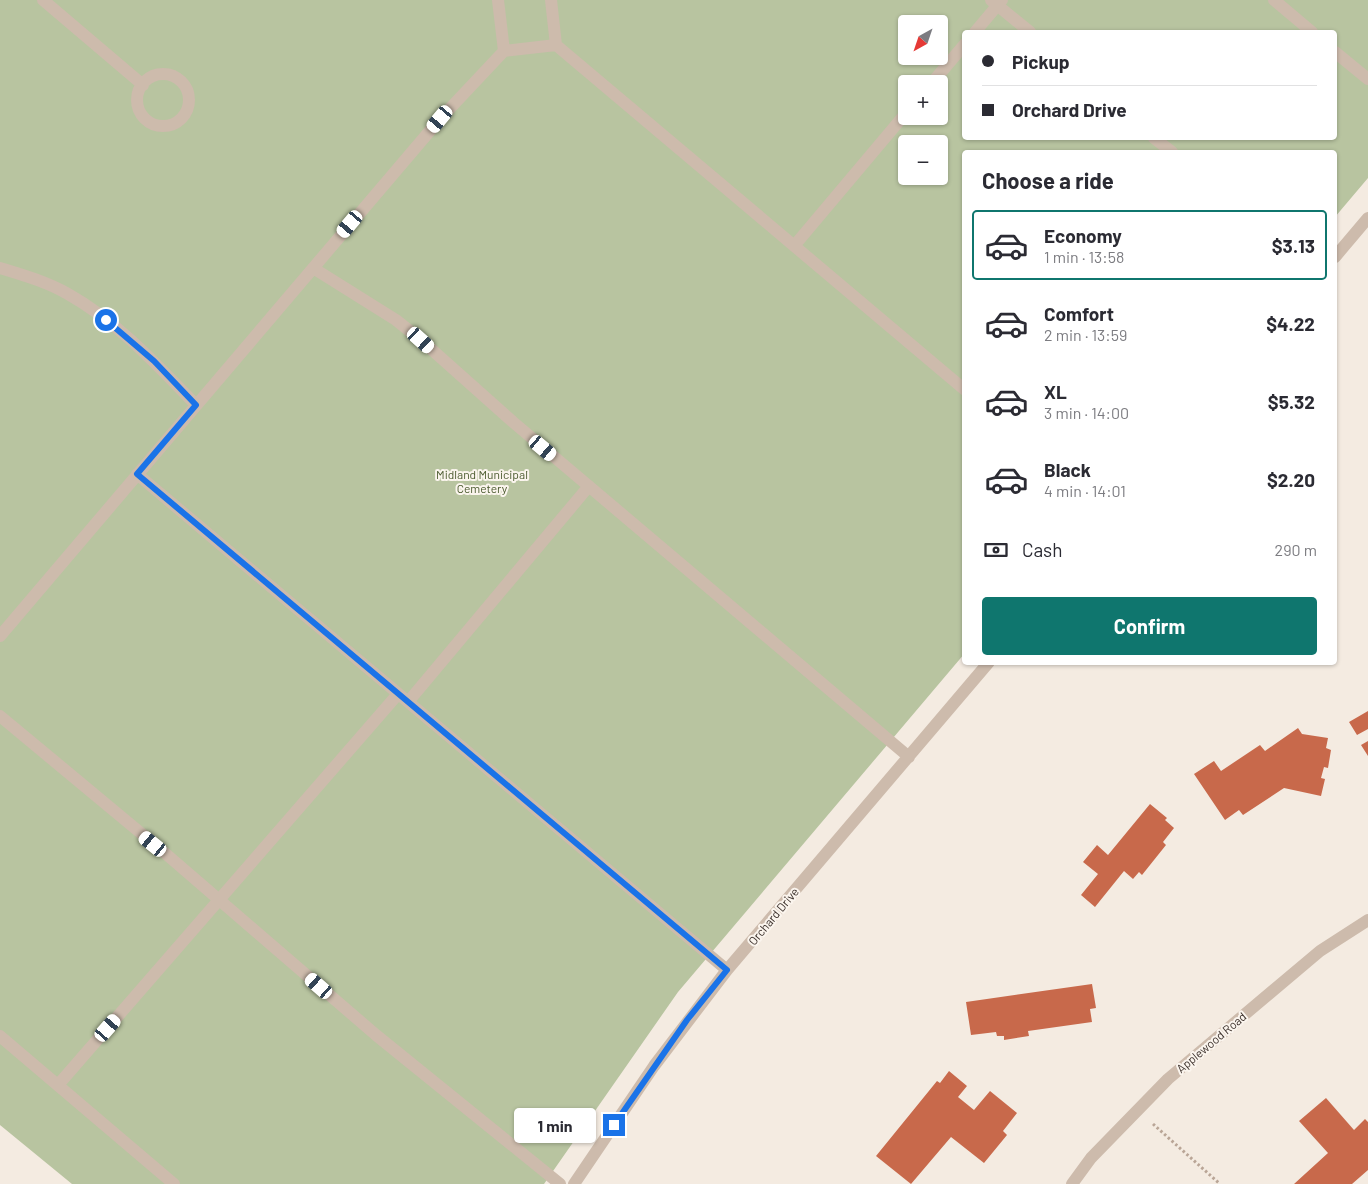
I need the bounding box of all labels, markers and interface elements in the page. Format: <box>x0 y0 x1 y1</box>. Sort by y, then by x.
north arrow <box>898 15 948 65</box>
map controls <box>898 15 948 185</box>
text: Pickup <box>1012 50 1070 73</box>
button: + <box>898 75 948 125</box>
text: Orchard Drive <box>1012 98 1127 121</box>
car <box>424 103 455 135</box>
button: − <box>898 135 948 185</box>
text: Choose a ride <box>982 167 1114 193</box>
car <box>334 208 365 240</box>
icon: car <box>984 223 1029 268</box>
text: Economy <box>1044 224 1122 247</box>
text: $3.13 <box>1272 234 1315 257</box>
text: 1 min · 13:58 <box>1044 247 1124 266</box>
icon: car <box>984 301 1029 346</box>
text: Comfort <box>1044 302 1114 325</box>
route start <box>95 309 117 331</box>
text: $4.22 <box>1266 312 1315 335</box>
car <box>404 324 437 356</box>
text: 2 min · 13:59 <box>1044 325 1127 344</box>
icon: car <box>984 379 1029 424</box>
text: XL <box>1044 380 1067 403</box>
text: $5.32 <box>1268 390 1315 413</box>
text: 3 min · 14:00 <box>1044 403 1129 422</box>
car <box>526 433 559 463</box>
icon: car <box>984 457 1029 502</box>
text: Black <box>1044 458 1091 481</box>
park label: Midland Municipal Cemetery <box>436 467 528 495</box>
text: $2.20 <box>1267 468 1315 491</box>
text: 4 min · 14:01 <box>1044 481 1126 500</box>
icon: cash <box>982 536 1010 564</box>
text: Cash <box>1022 538 1063 561</box>
text: 290 m <box>1275 540 1317 559</box>
button: Confirm <box>982 597 1317 655</box>
car <box>136 829 169 859</box>
street label: Orchard Drive <box>745 884 801 948</box>
car <box>302 970 335 1002</box>
street label: Applewood Road <box>1173 1009 1249 1075</box>
car <box>92 1012 123 1044</box>
callout: 1 min <box>514 1108 596 1142</box>
route end <box>603 1114 625 1136</box>
text: 1 min <box>537 1116 573 1135</box>

